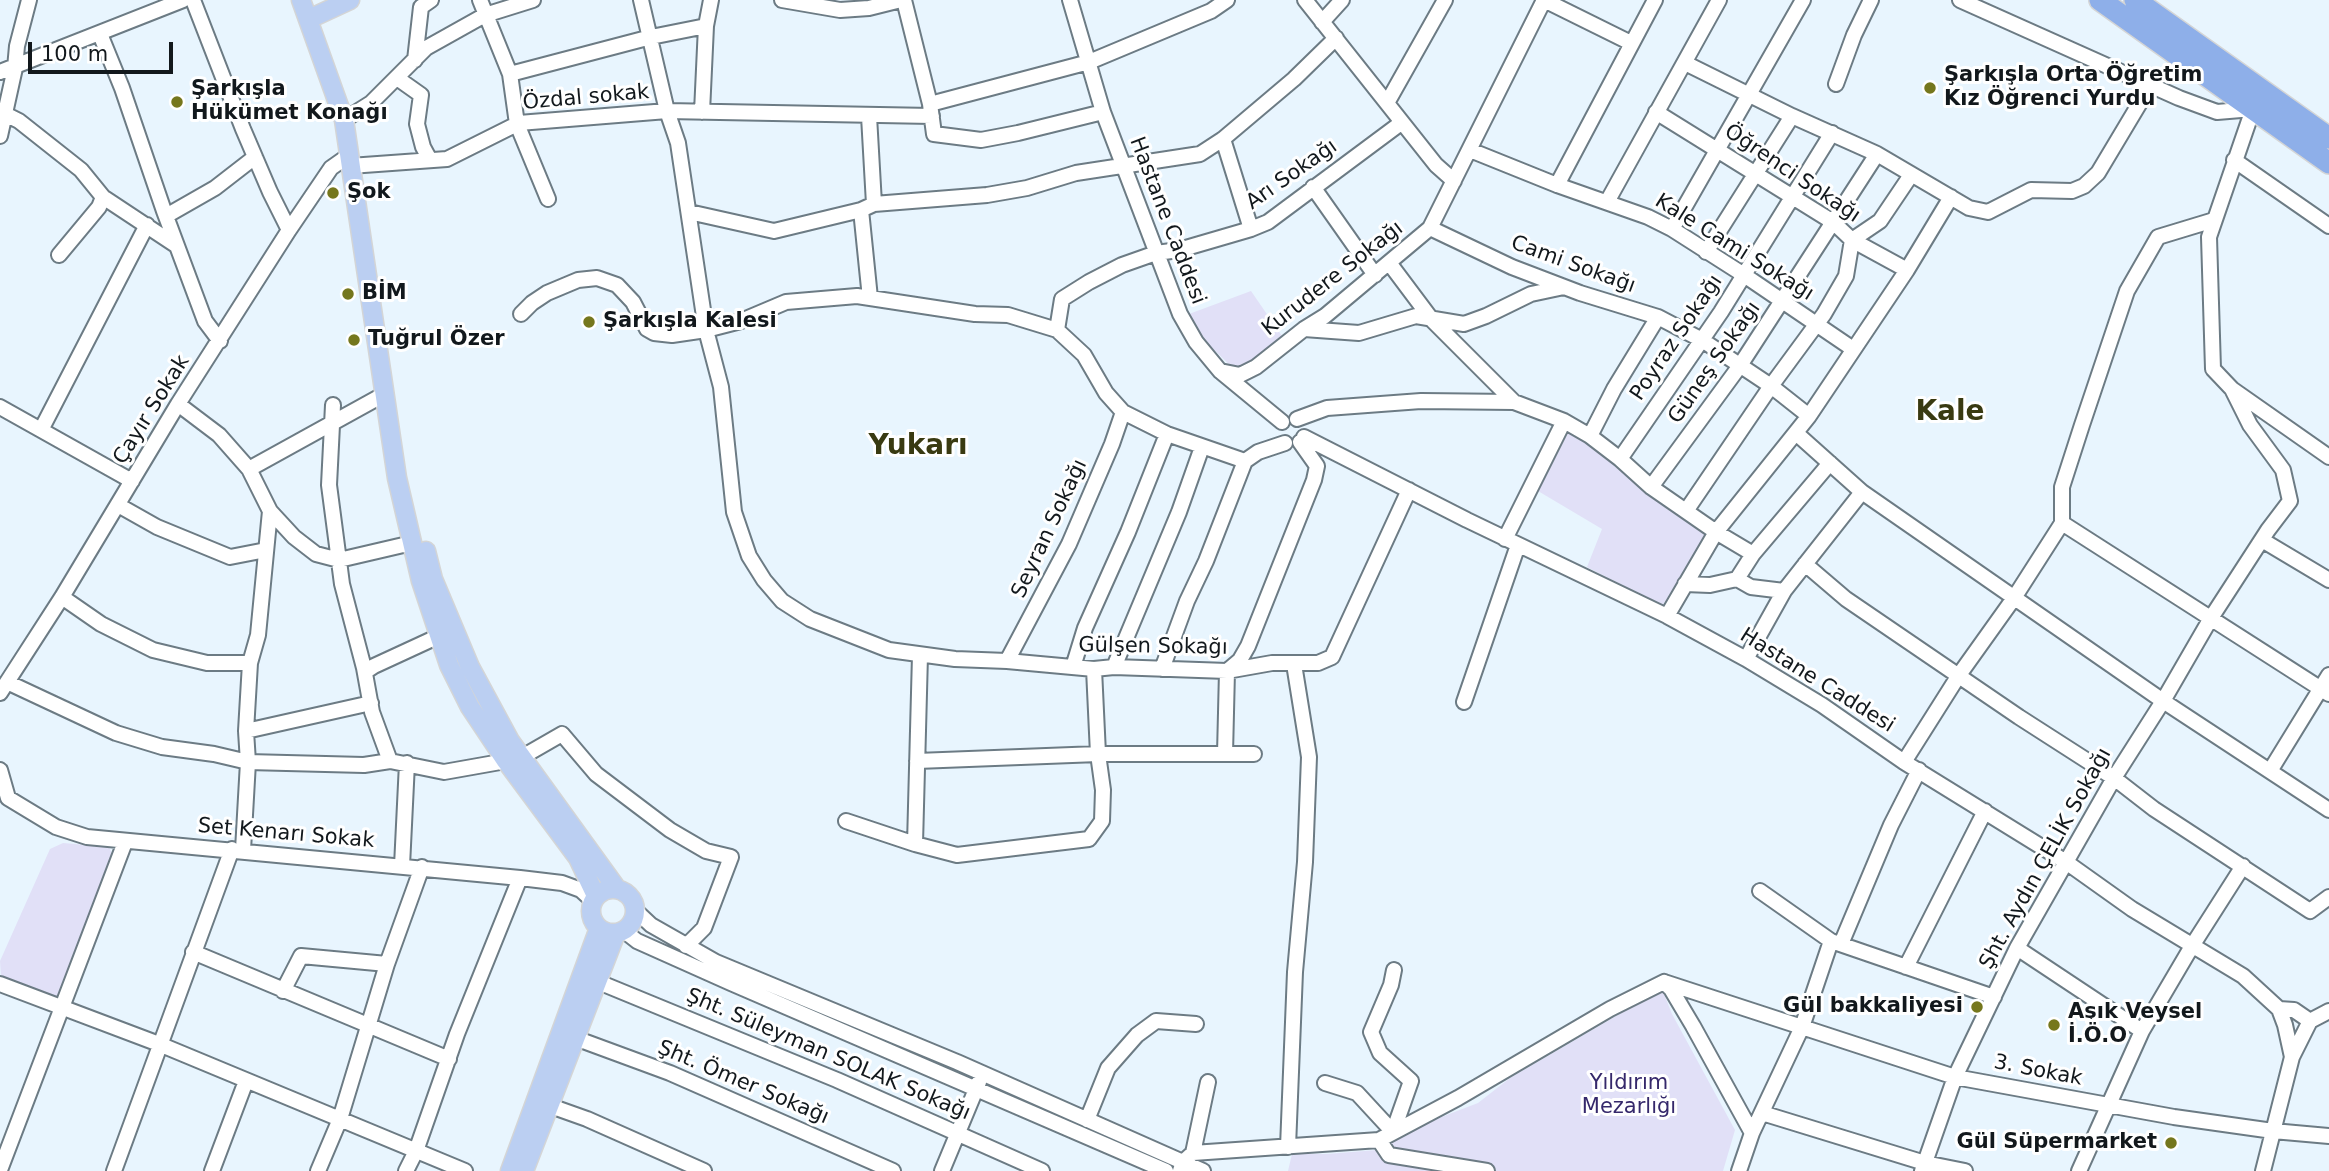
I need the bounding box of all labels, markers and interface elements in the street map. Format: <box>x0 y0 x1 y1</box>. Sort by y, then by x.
scale bar <box>32 28 177 72</box>
text: 100 m <box>41 42 108 66</box>
place label: Şarkışla Orta Öğretim Kız Öğrenci Yurdu <box>1944 63 2202 113</box>
place label: Şarkışla Hükümet Konağı <box>191 77 388 127</box>
street label: Özdal sokak <box>522 80 650 116</box>
marker: Şarkışla Orta Öğretim Kız Öğrenci Yurdu <box>1922 80 1938 96</box>
marker: Şarkışla Hükümet Konağı <box>169 94 185 110</box>
street label: Öğrenci Sokağı <box>1719 119 1865 229</box>
street label: Hastane Caddesi <box>1123 134 1211 308</box>
street label: Arı Sokağı <box>1242 134 1342 216</box>
place label: Şok <box>347 180 391 206</box>
marker: Şok <box>325 185 341 201</box>
street label: Kale Cami Sokağı <box>1650 189 1818 307</box>
street label: Kurudere Sokağı <box>1257 216 1409 342</box>
street label: Cami Sokağı <box>1507 231 1639 299</box>
street label: Poyraz Sokağı <box>1626 270 1728 406</box>
place label: BİM <box>362 281 407 307</box>
marker: BİM <box>340 286 356 302</box>
street label: Güneş Sokağı <box>1664 297 1766 429</box>
place label: Şarkışla Kalesi <box>603 309 777 335</box>
marker: Şarkışla Kalesi <box>581 314 597 330</box>
place label: Tuğrul Özer <box>368 327 504 353</box>
marker: Tuğrul Özer <box>346 332 362 348</box>
street label: Çayır Sokak <box>108 351 196 469</box>
district label: Kale <box>1915 396 1985 430</box>
district label: Yukarı <box>868 430 968 464</box>
street label: Seyran Sokağı <box>1007 456 1093 602</box>
street label: Hastane Caddesi <box>1735 623 1899 739</box>
street label: Gülşen Sokağı <box>1078 633 1228 661</box>
street label: Şht. Aydın ÇELİK Sokağı <box>1975 744 2117 974</box>
street label: Set Kenarı Sokak <box>197 814 375 854</box>
street label: Şht. Süleyman SOLAK Sokağı <box>682 984 974 1126</box>
place label: Gül bakkaliyesi <box>1783 994 1963 1020</box>
marker: Gül bakkaliyesi <box>1969 999 1985 1015</box>
place label: Aşık Veysel İ.Ö.O <box>2068 1000 2202 1050</box>
marker: Aşık Veysel İ.Ö.O <box>2046 1017 2062 1033</box>
street label: Şht. Ömer Sokağı <box>654 1036 832 1130</box>
street label: 3. Sokak <box>1992 1050 2084 1092</box>
park label: Yıldırım Mezarlığı <box>1582 1071 1676 1121</box>
place label: Gül Süpermarket <box>1957 1130 2157 1156</box>
marker: Gül Süpermarket <box>2163 1135 2179 1151</box>

